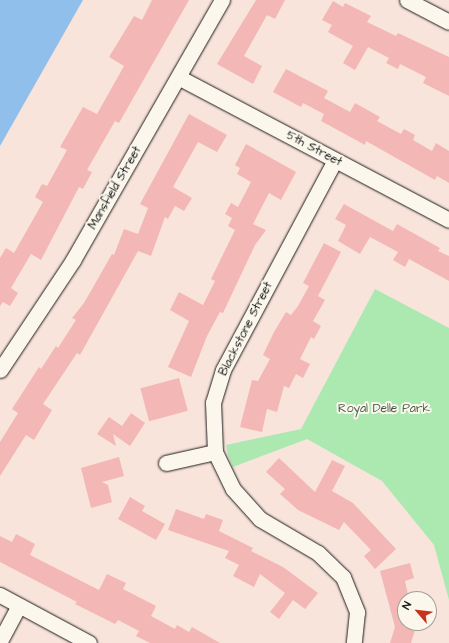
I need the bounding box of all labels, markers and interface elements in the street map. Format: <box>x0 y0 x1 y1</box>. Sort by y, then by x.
street label: 5th Street <box>284 128 344 170</box>
street label: Mansfield Street <box>85 144 145 232</box>
street label: Blackstone Street <box>216 280 276 378</box>
park label: Royal Delle Park <box>338 402 430 416</box>
north arrow <box>397 591 437 631</box>
text: N <box>399 599 415 612</box>

